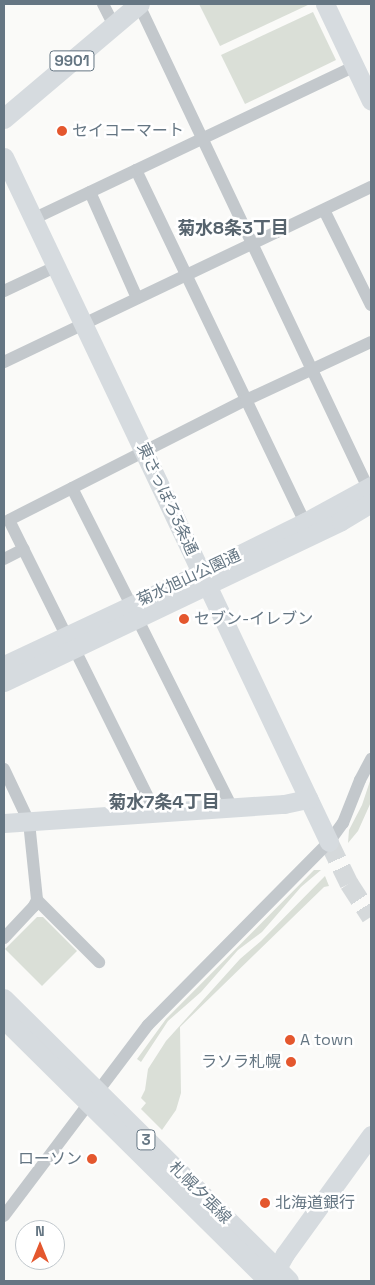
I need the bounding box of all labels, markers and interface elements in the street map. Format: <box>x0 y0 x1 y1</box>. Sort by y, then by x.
road number: 9901 <box>48 48 96 74</box>
place label: セイコーマート <box>72 121 184 141</box>
marker: セイコーマート <box>56 125 68 137</box>
district label: 菊水8条3丁目 <box>177 217 289 239</box>
street label: 東さっぽろ3条通 <box>133 440 201 558</box>
street label: 菊水旭山公園通 <box>134 546 244 610</box>
place label: セブン-イレブン <box>194 609 313 629</box>
marker: セブン-イレブン <box>178 613 190 625</box>
district label: 菊水7条4丁目 <box>108 791 220 813</box>
place label: A town <box>300 1030 354 1050</box>
marker: A town <box>284 1034 296 1046</box>
place label: ラソラ札幌 <box>201 1052 281 1072</box>
marker: ラソラ札幌 <box>285 1056 297 1068</box>
road number: 3 <box>136 1128 156 1152</box>
place label: ローソン <box>18 1149 82 1169</box>
marker: ローソン <box>86 1153 98 1165</box>
street label: 札幌夕張線 <box>165 1158 235 1228</box>
place label: 北海道銀行 <box>275 1193 355 1213</box>
marker: 北海道銀行 <box>259 1197 271 1209</box>
north arrow <box>15 1220 65 1270</box>
text: N <box>35 1222 45 1240</box>

